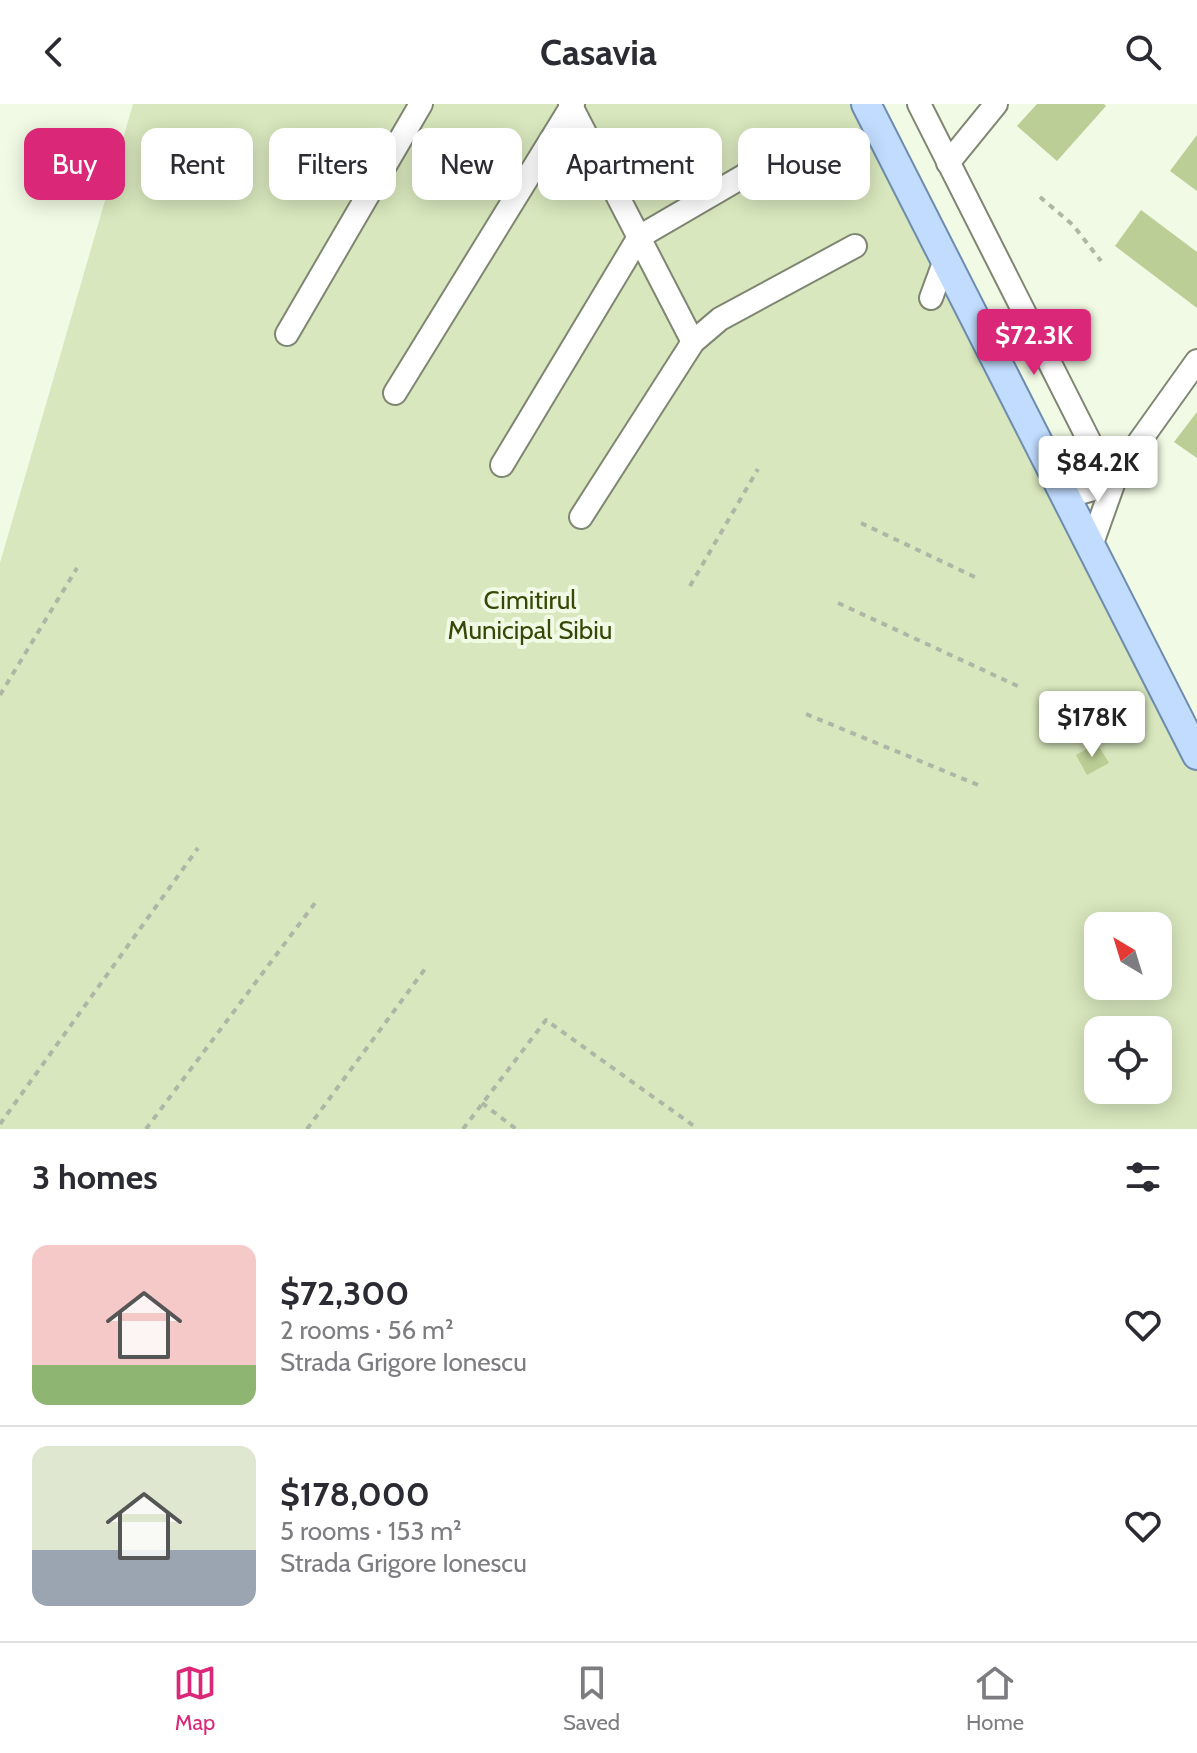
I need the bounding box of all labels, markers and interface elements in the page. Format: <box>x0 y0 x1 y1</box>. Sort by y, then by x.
icon: back <box>32 30 76 74</box>
text: Casavia <box>540 30 657 74</box>
icon: search <box>1121 30 1165 74</box>
chip: Buy <box>24 128 125 200</box>
chip: Rent <box>141 128 253 200</box>
chip: Filters <box>269 128 396 200</box>
chip: New <box>412 128 522 200</box>
chip: Apartment <box>538 128 722 200</box>
chip: House <box>738 128 870 200</box>
pin: $72.3K <box>969 309 1099 377</box>
text: $72.3K <box>995 319 1073 351</box>
pin: $84.2K <box>1033 436 1163 504</box>
text: $84.2K <box>1057 446 1139 478</box>
park label: Cimitirul Municipal Sibiu <box>448 584 612 646</box>
pin: $178K <box>1036 691 1148 759</box>
text: $178K <box>1057 701 1127 733</box>
north arrow <box>1084 912 1172 1000</box>
map controls <box>1084 912 1172 1104</box>
button: locate <box>1084 1016 1172 1104</box>
icon: filters <box>1121 1155 1165 1199</box>
text: 3 homes <box>32 1156 158 1198</box>
text: $72,300 <box>280 1272 409 1314</box>
icon: home <box>96 1277 192 1373</box>
icon: heart <box>1121 1303 1165 1347</box>
text: 2 rooms · 56 m² <box>280 1314 454 1346</box>
text: Strada Grigore Ionescu <box>280 1346 527 1378</box>
text: $178,000 <box>280 1473 430 1515</box>
icon: home <box>96 1478 192 1574</box>
icon: heart <box>1121 1504 1165 1548</box>
text: 5 rooms · 153 m² <box>280 1515 462 1547</box>
text: Strada Grigore Ionescu <box>280 1547 527 1579</box>
tab: Map <box>173 1661 217 1736</box>
tab: Saved <box>563 1661 620 1736</box>
tab: Home <box>966 1661 1024 1736</box>

